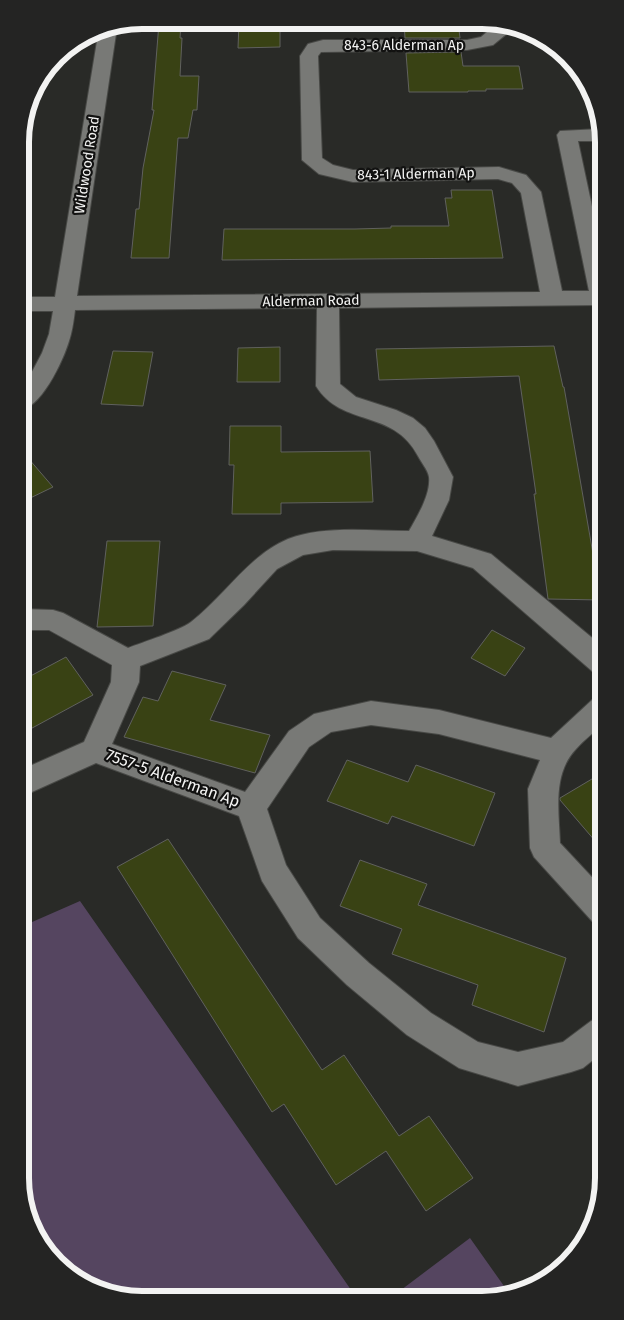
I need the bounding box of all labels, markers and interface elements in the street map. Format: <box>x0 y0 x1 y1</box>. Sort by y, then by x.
street label: 843-6 Alderman Ap <box>344 37 464 54</box>
street label: Wildwood Road <box>71 115 103 215</box>
street label: 843-1 Alderman Ap <box>357 164 475 184</box>
street label: Alderman Road <box>262 292 360 310</box>
street label: 7557-5 Alderman Ap <box>103 745 243 811</box>

